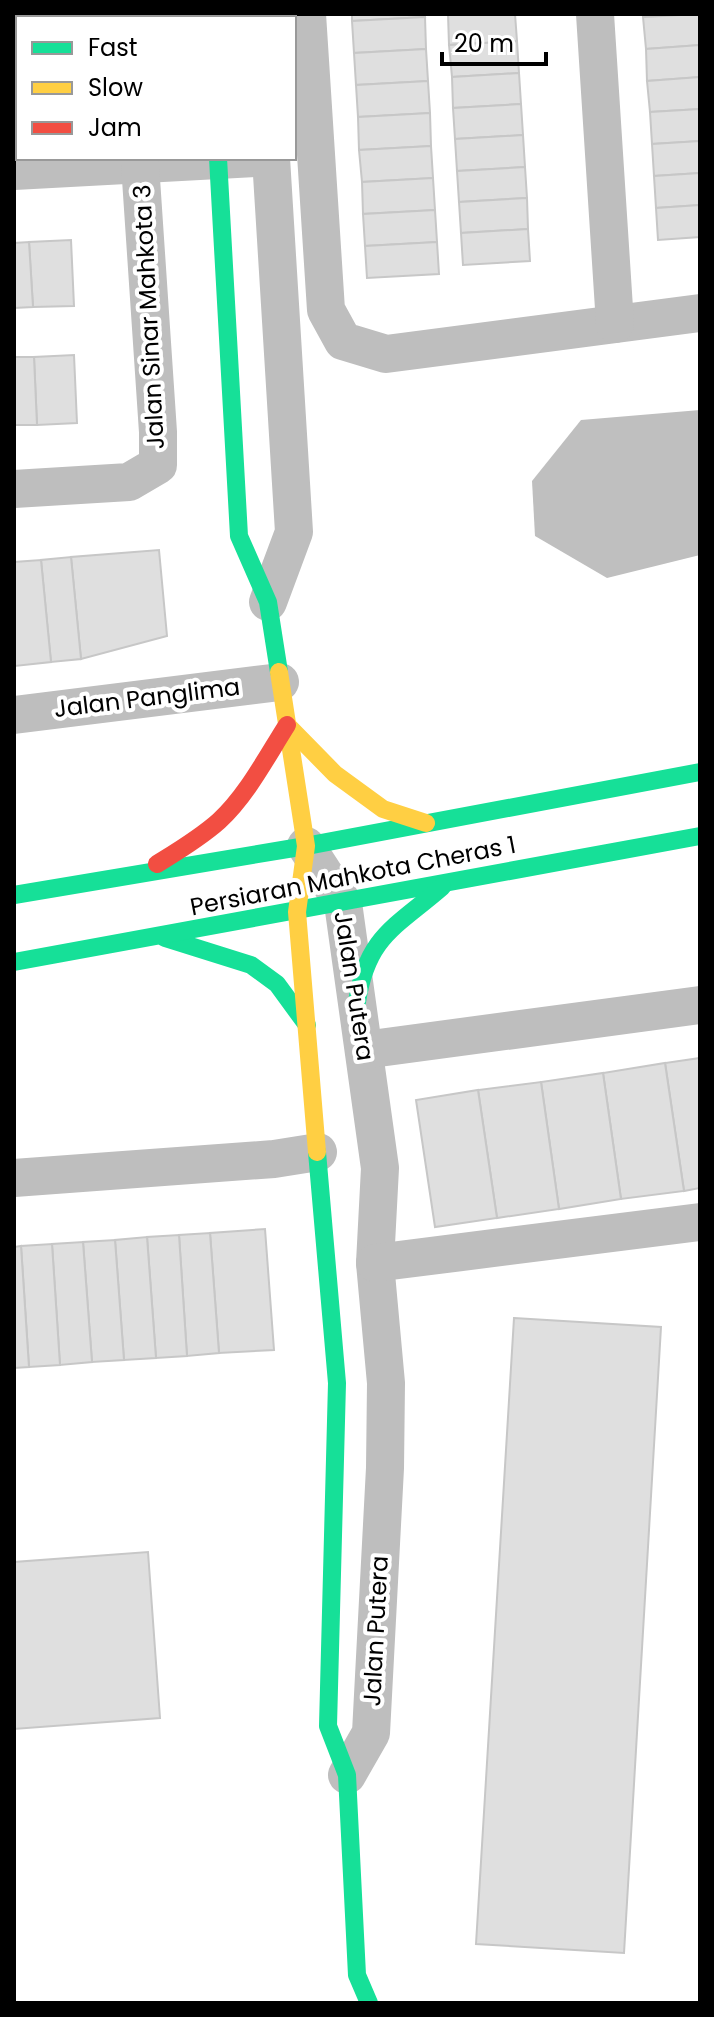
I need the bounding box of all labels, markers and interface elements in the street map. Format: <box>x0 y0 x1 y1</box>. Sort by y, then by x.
legend <box>16 16 296 160</box>
scale bar <box>442 16 546 66</box>
text: 20 m <box>454 27 514 60</box>
text: Fast <box>88 31 138 64</box>
text: Slow <box>88 71 143 104</box>
text: Jam <box>88 111 142 144</box>
street label: Jalan Sinar Mahkota 3 <box>125 184 172 450</box>
street label: Jalan Panglima <box>52 670 242 725</box>
street label: Persiaran Mahkota Cheras 1 <box>187 828 519 923</box>
street label: Jalan Putera <box>326 909 383 1063</box>
street label: Jalan Putera <box>355 1555 396 1707</box>

